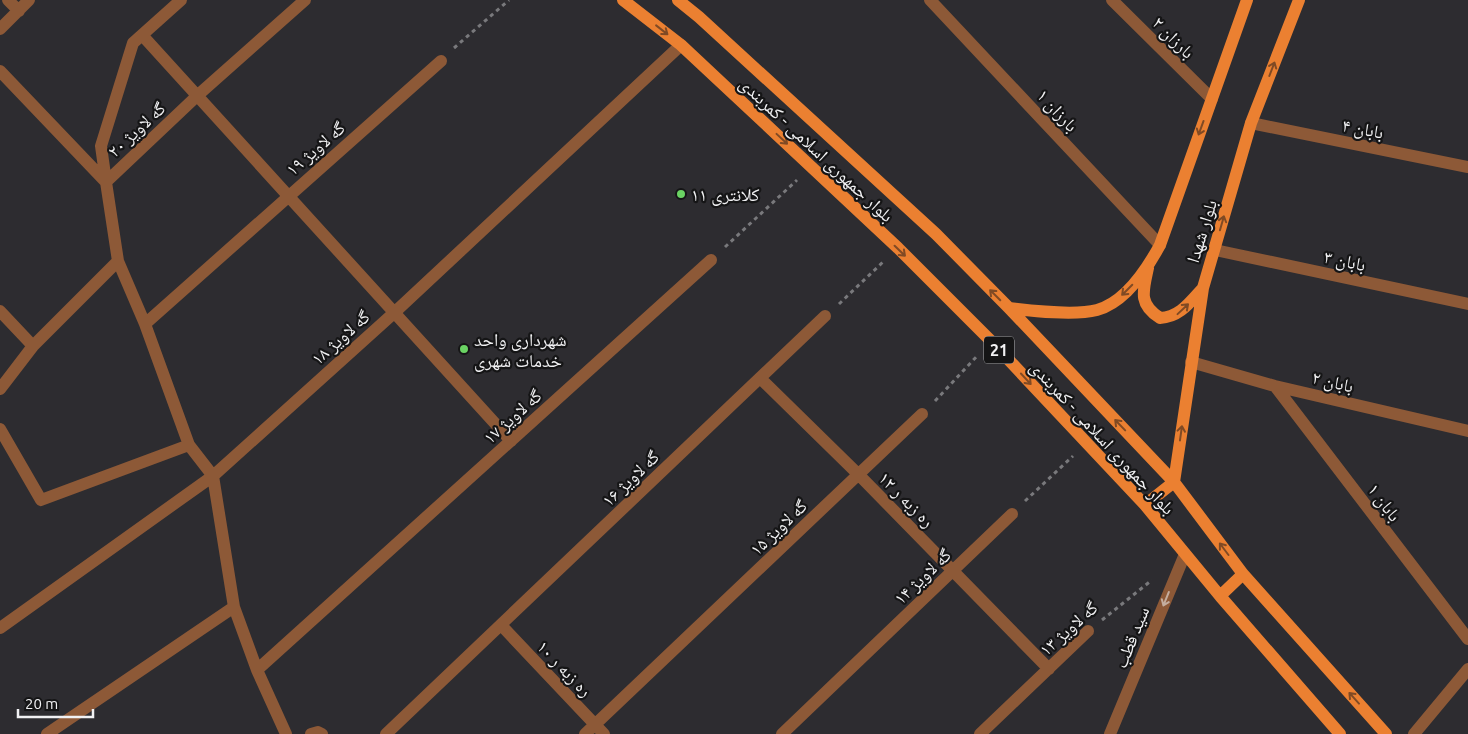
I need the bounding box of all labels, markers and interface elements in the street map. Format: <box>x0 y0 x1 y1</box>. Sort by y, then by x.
street label: بارزان ۲ <box>1148 12 1199 63</box>
one-way arrow <box>655 25 669 35</box>
one-way arrow <box>1269 61 1278 76</box>
street label: بلوار جمهوری اسلامی - کمربندی <box>735 73 898 227</box>
street label: بارزان ۱ <box>1032 85 1083 137</box>
street label: گه لاویژ ۲۰ <box>103 97 170 162</box>
street label: بابان ۴ <box>1340 114 1385 144</box>
street label: ۱۹ گه لاویژ <box>282 117 350 180</box>
one-way arrow <box>1196 120 1205 136</box>
one-way arrow <box>775 133 788 145</box>
place label: کلانتری ۱۱ <box>691 184 760 206</box>
marker: کلانتری ۱۱ <box>675 188 687 200</box>
street label: بلوار شهدا <box>1182 197 1222 265</box>
one-way arrow <box>1218 215 1228 231</box>
one-way arrow <box>894 245 906 257</box>
street label: بابان ۳ <box>1322 246 1368 276</box>
one-way arrow <box>1121 283 1133 295</box>
one-way arrow <box>990 289 1002 301</box>
one-way arrow <box>1176 303 1189 314</box>
street label: گه لاویژ ۱۸ <box>307 305 374 369</box>
place label: شهرداری واحد خدمات شهری <box>474 329 567 372</box>
road number: 21 <box>984 336 1014 364</box>
marker: شهرداری واحد خدمات شهری <box>458 343 470 355</box>
street label: بلوار جمهوری اسلامی - کمربندی <box>1025 356 1179 519</box>
street label: بابان ۲ <box>1310 367 1356 397</box>
one-way arrow <box>1020 372 1032 385</box>
street label: گه لاویژ ۱۷ <box>479 384 546 448</box>
one-way arrow <box>1114 418 1126 431</box>
one-way arrow <box>1176 426 1186 442</box>
street label: ۱۶ گه لاویژ <box>597 446 664 511</box>
street label: ره زبه ر ۱۲ <box>874 467 939 532</box>
street label: بابان ۱ <box>1363 479 1406 526</box>
street label: گه لاویژ ۱۵ <box>745 495 812 560</box>
one-way arrow <box>1219 542 1229 556</box>
street label: گه لاویژ ۱۴ <box>889 544 956 609</box>
one-way arrow <box>1161 591 1170 606</box>
street label: گه لاویژ ۱۳ <box>1035 596 1102 660</box>
street label: سید قطب <box>1110 603 1154 671</box>
street label: ره زبه ر ۱۰ <box>532 636 596 701</box>
scale bar <box>18 686 92 718</box>
one-way arrow <box>1348 691 1360 704</box>
text: 20 m <box>25 695 58 712</box>

